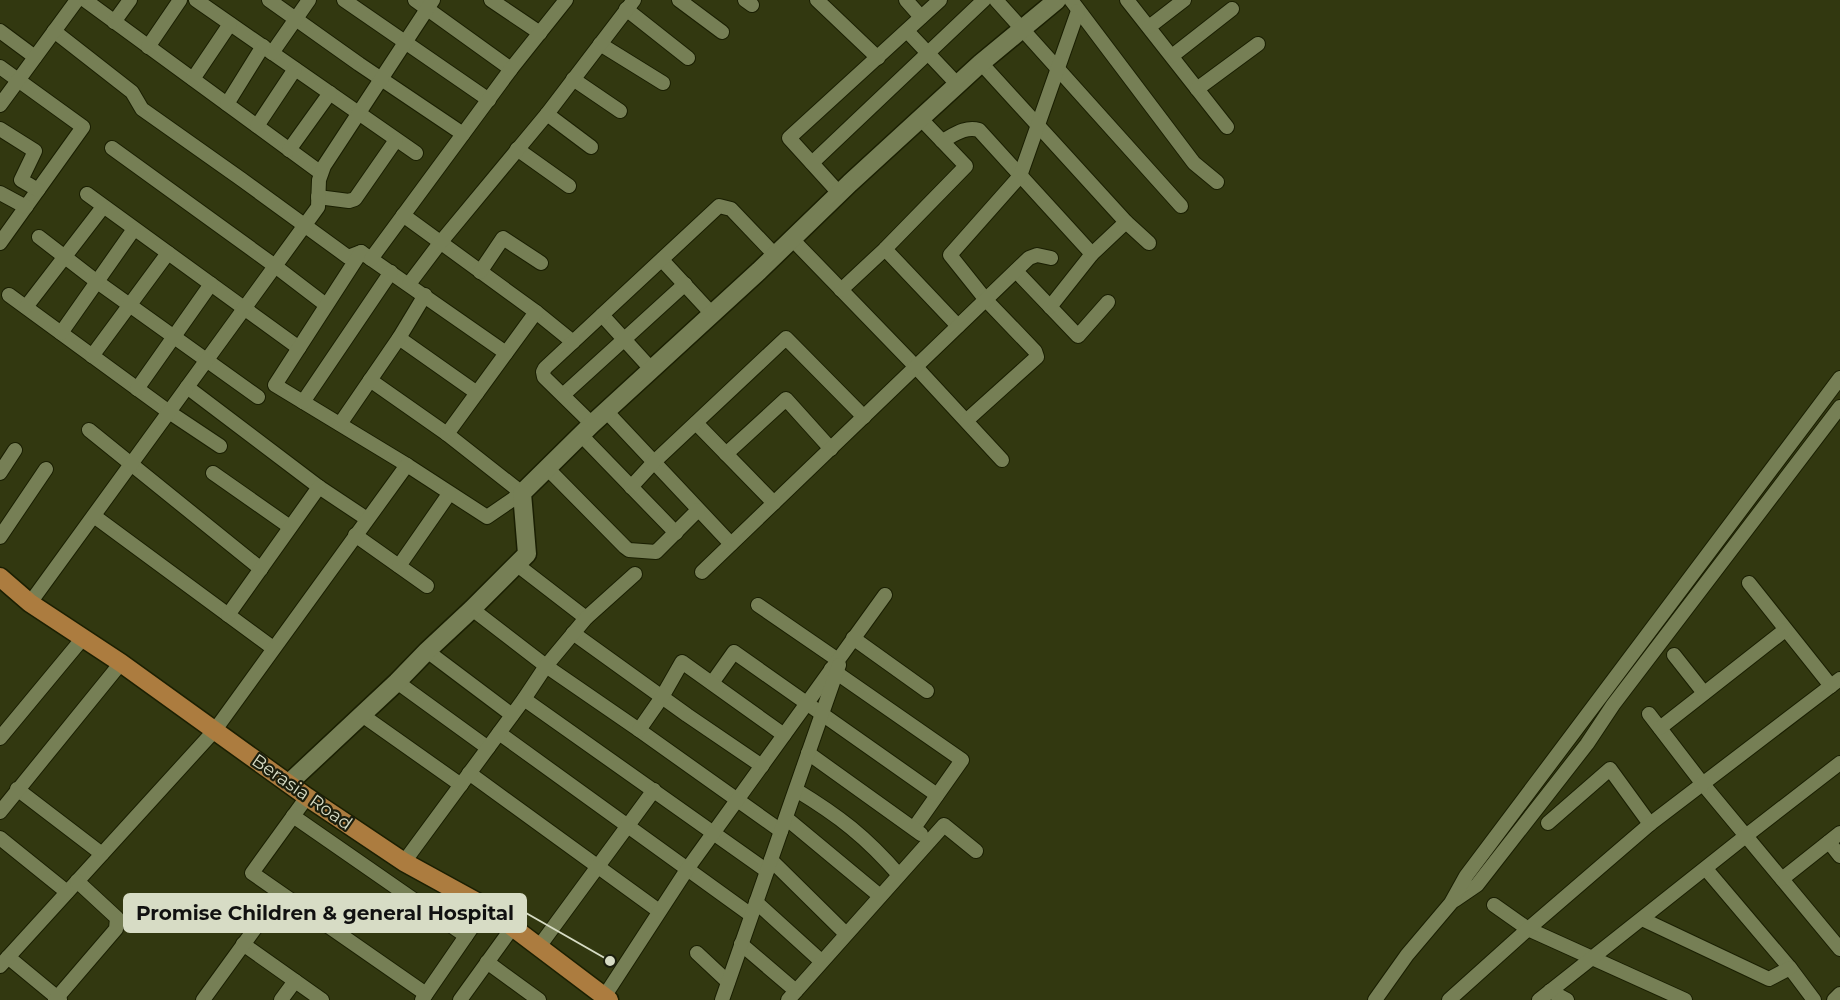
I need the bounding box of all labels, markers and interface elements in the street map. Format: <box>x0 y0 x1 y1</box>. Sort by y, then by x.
street label: Berasia Road <box>248 749 356 835</box>
callout: Promise Children & general Hospital <box>124 894 526 932</box>
text: Promise Children & general Hospital <box>136 901 514 925</box>

